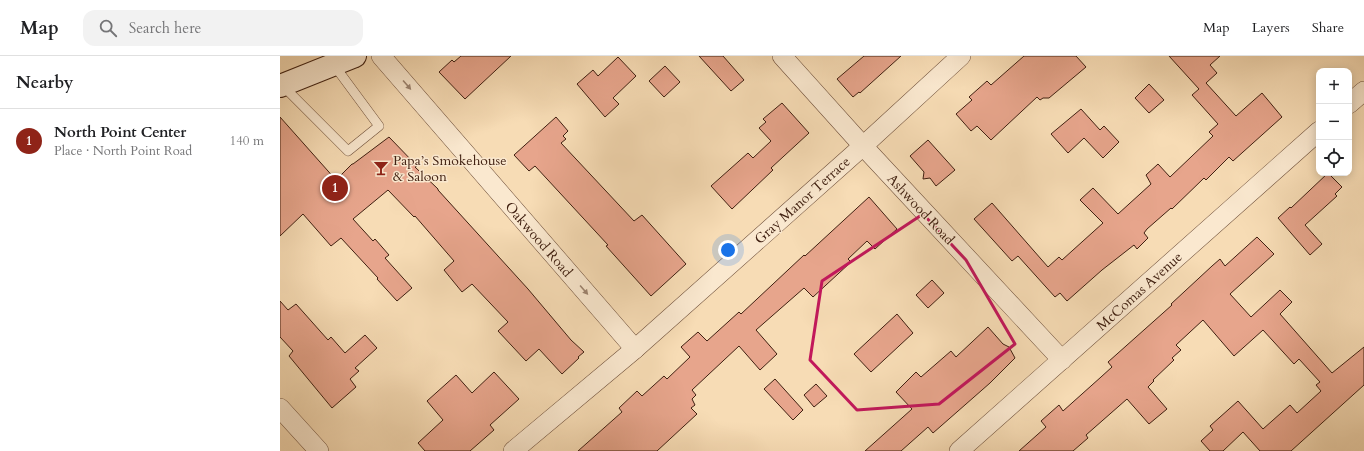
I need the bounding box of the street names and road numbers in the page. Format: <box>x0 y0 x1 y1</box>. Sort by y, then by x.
street label: Gray Manor Terrace <box>750 152 854 248</box>
street label: Ashwood Road <box>883 170 959 249</box>
street label: Oakwood Road <box>501 198 577 281</box>
street label: McComas Avenue <box>1092 248 1186 335</box>

